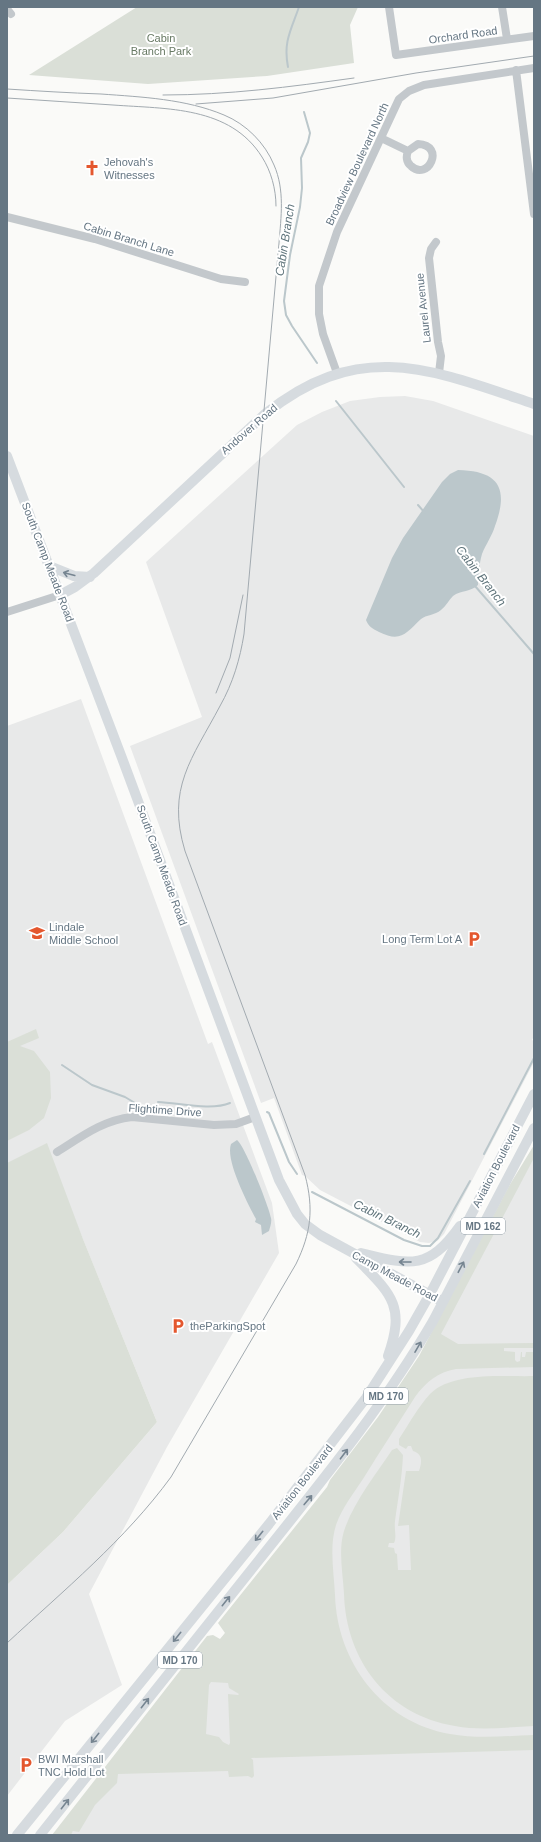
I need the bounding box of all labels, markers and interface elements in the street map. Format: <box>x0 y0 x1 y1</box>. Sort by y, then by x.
street label: Orchard Road <box>428 24 498 46</box>
park label: Cabin Branch Park <box>131 32 192 57</box>
street label: Broadview Boulevard North <box>323 101 391 227</box>
place label: Jehovah's Witnesses <box>104 156 155 181</box>
church icon: Jehovah's Witnesses <box>83 159 101 177</box>
water label: Cabin Branch <box>272 203 298 277</box>
street label: Cabin Branch Lane <box>82 219 176 259</box>
street label: Laurel Avenue <box>413 272 433 344</box>
street label: Andover Road <box>219 401 279 457</box>
street label: South Camp Meade Road <box>20 500 76 624</box>
water label: Cabin Branch <box>453 543 509 609</box>
one-way arrow <box>62 570 75 577</box>
street label: South Camp Meade Road <box>135 803 189 927</box>
place label: Lindale Middle School <box>49 921 118 946</box>
school or university icon: Lindale Middle School <box>28 924 46 942</box>
parking icon: Long Term Lot A <box>465 930 483 948</box>
place label: Long Term Lot A <box>382 933 463 945</box>
street label: Flightime Drive <box>128 1101 202 1119</box>
street label: Aviation Boulevard <box>470 1122 522 1210</box>
water label: Cabin Branch <box>351 1197 423 1241</box>
road number: MD 162 <box>461 1218 505 1234</box>
street label: Camp Meade Road <box>350 1248 440 1304</box>
one-way arrow <box>399 1258 412 1266</box>
one-way arrow <box>458 1261 466 1273</box>
parking icon: theParkingSpot <box>169 1317 187 1335</box>
place label: theParkingSpot <box>190 1320 265 1332</box>
one-way arrow <box>414 1341 422 1353</box>
road number: MD 170 <box>364 1388 408 1404</box>
street label: Aviation Boulevard <box>269 1442 335 1522</box>
one-way arrow <box>339 1449 348 1460</box>
one-way arrow <box>303 1494 312 1505</box>
one-way arrow <box>255 1531 263 1542</box>
one-way arrow <box>222 1596 231 1606</box>
one-way arrow <box>173 1632 182 1643</box>
road number: MD 170 <box>158 1652 202 1668</box>
one-way arrow <box>141 1697 150 1708</box>
one-way arrow <box>91 1733 100 1744</box>
place label: BWI Marshall TNC Hold Lot <box>38 1753 105 1778</box>
parking icon: BWI Marshall TNC Hold Lot <box>17 1756 35 1774</box>
one-way arrow <box>60 1799 69 1810</box>

